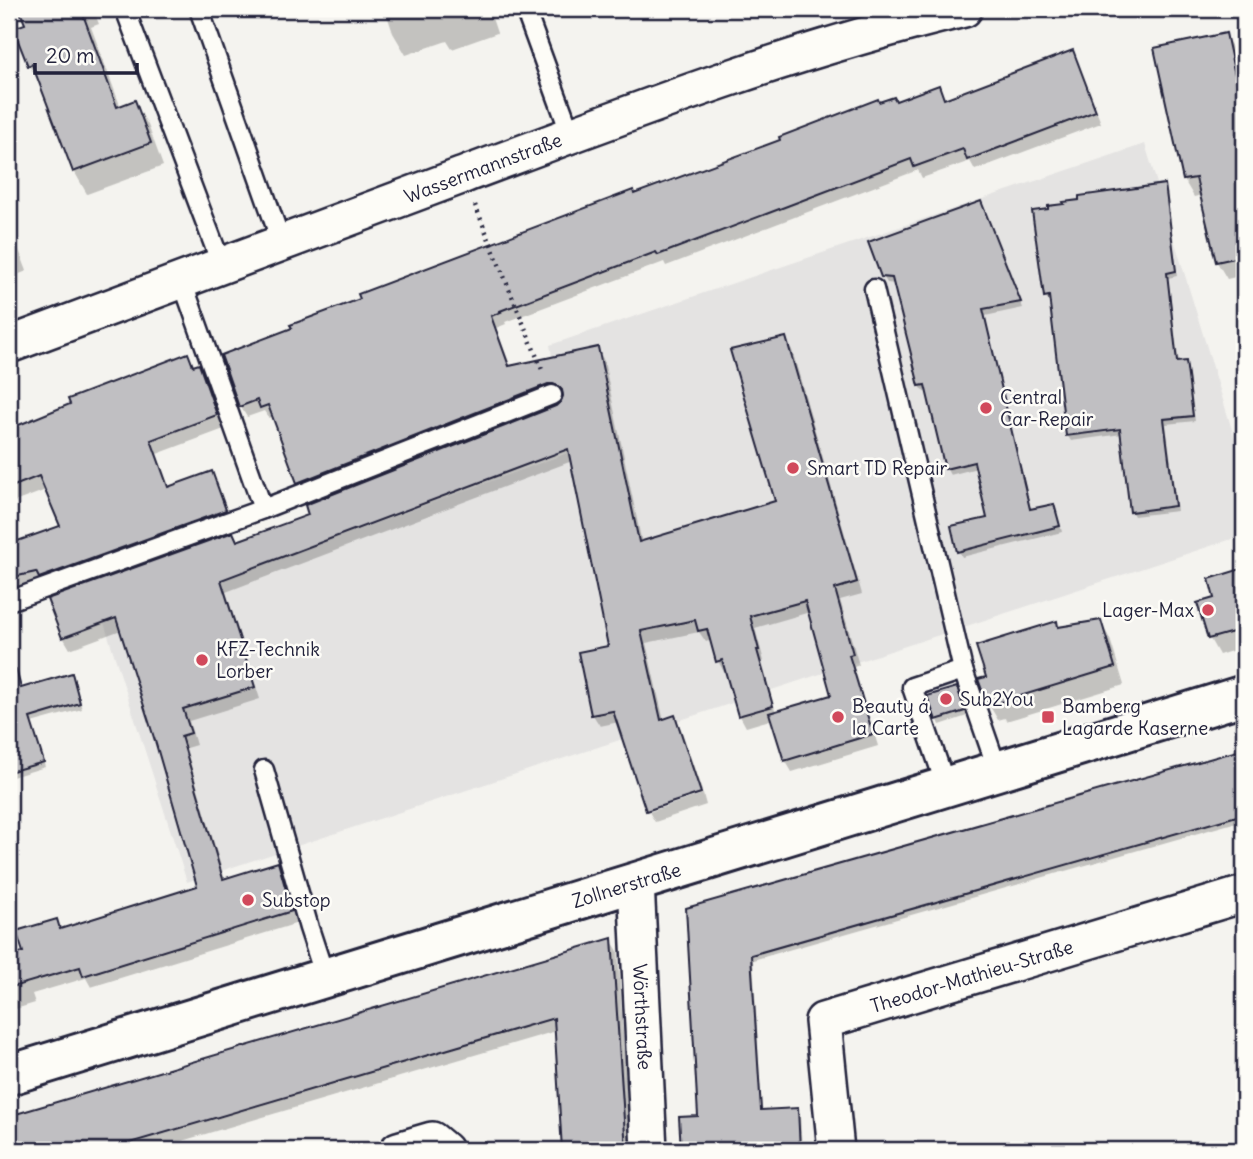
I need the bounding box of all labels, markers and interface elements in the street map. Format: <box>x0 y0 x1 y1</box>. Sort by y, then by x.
scale bar <box>35 32 136 76</box>
text: 20 m <box>46 42 95 69</box>
street label: Wassermannstraße <box>401 127 565 208</box>
place label: Central Car-Repair <box>1000 385 1094 431</box>
marker: Central Car-Repair <box>978 400 994 416</box>
place label: Smart TD Repair <box>807 456 948 480</box>
marker: Smart TD Repair <box>785 460 801 476</box>
place label: Lager-Max <box>1102 598 1195 622</box>
marker: Lager-Max <box>1200 602 1216 618</box>
place label: KFZ-Technik Lorber <box>216 637 320 683</box>
marker: KFZ-Technik Lorber <box>194 652 210 668</box>
place label: Sub2You <box>960 687 1034 711</box>
marker: Sub2You <box>938 691 954 707</box>
place label: Beauty á la Carte <box>852 694 929 740</box>
place label: Bamberg Lagarde Kaserne <box>1062 694 1208 740</box>
marker: Beauty á la Carte <box>830 709 846 725</box>
marker: Bamberg Lagarde Kaserne <box>1040 709 1056 725</box>
street label: Zollnerstraße <box>569 857 684 913</box>
place label: Substop <box>262 888 331 912</box>
marker: Substop <box>240 892 256 908</box>
street label: Theodor-Mathieu-Straße <box>867 934 1076 1018</box>
street label: Wörthstraße <box>628 963 657 1071</box>

